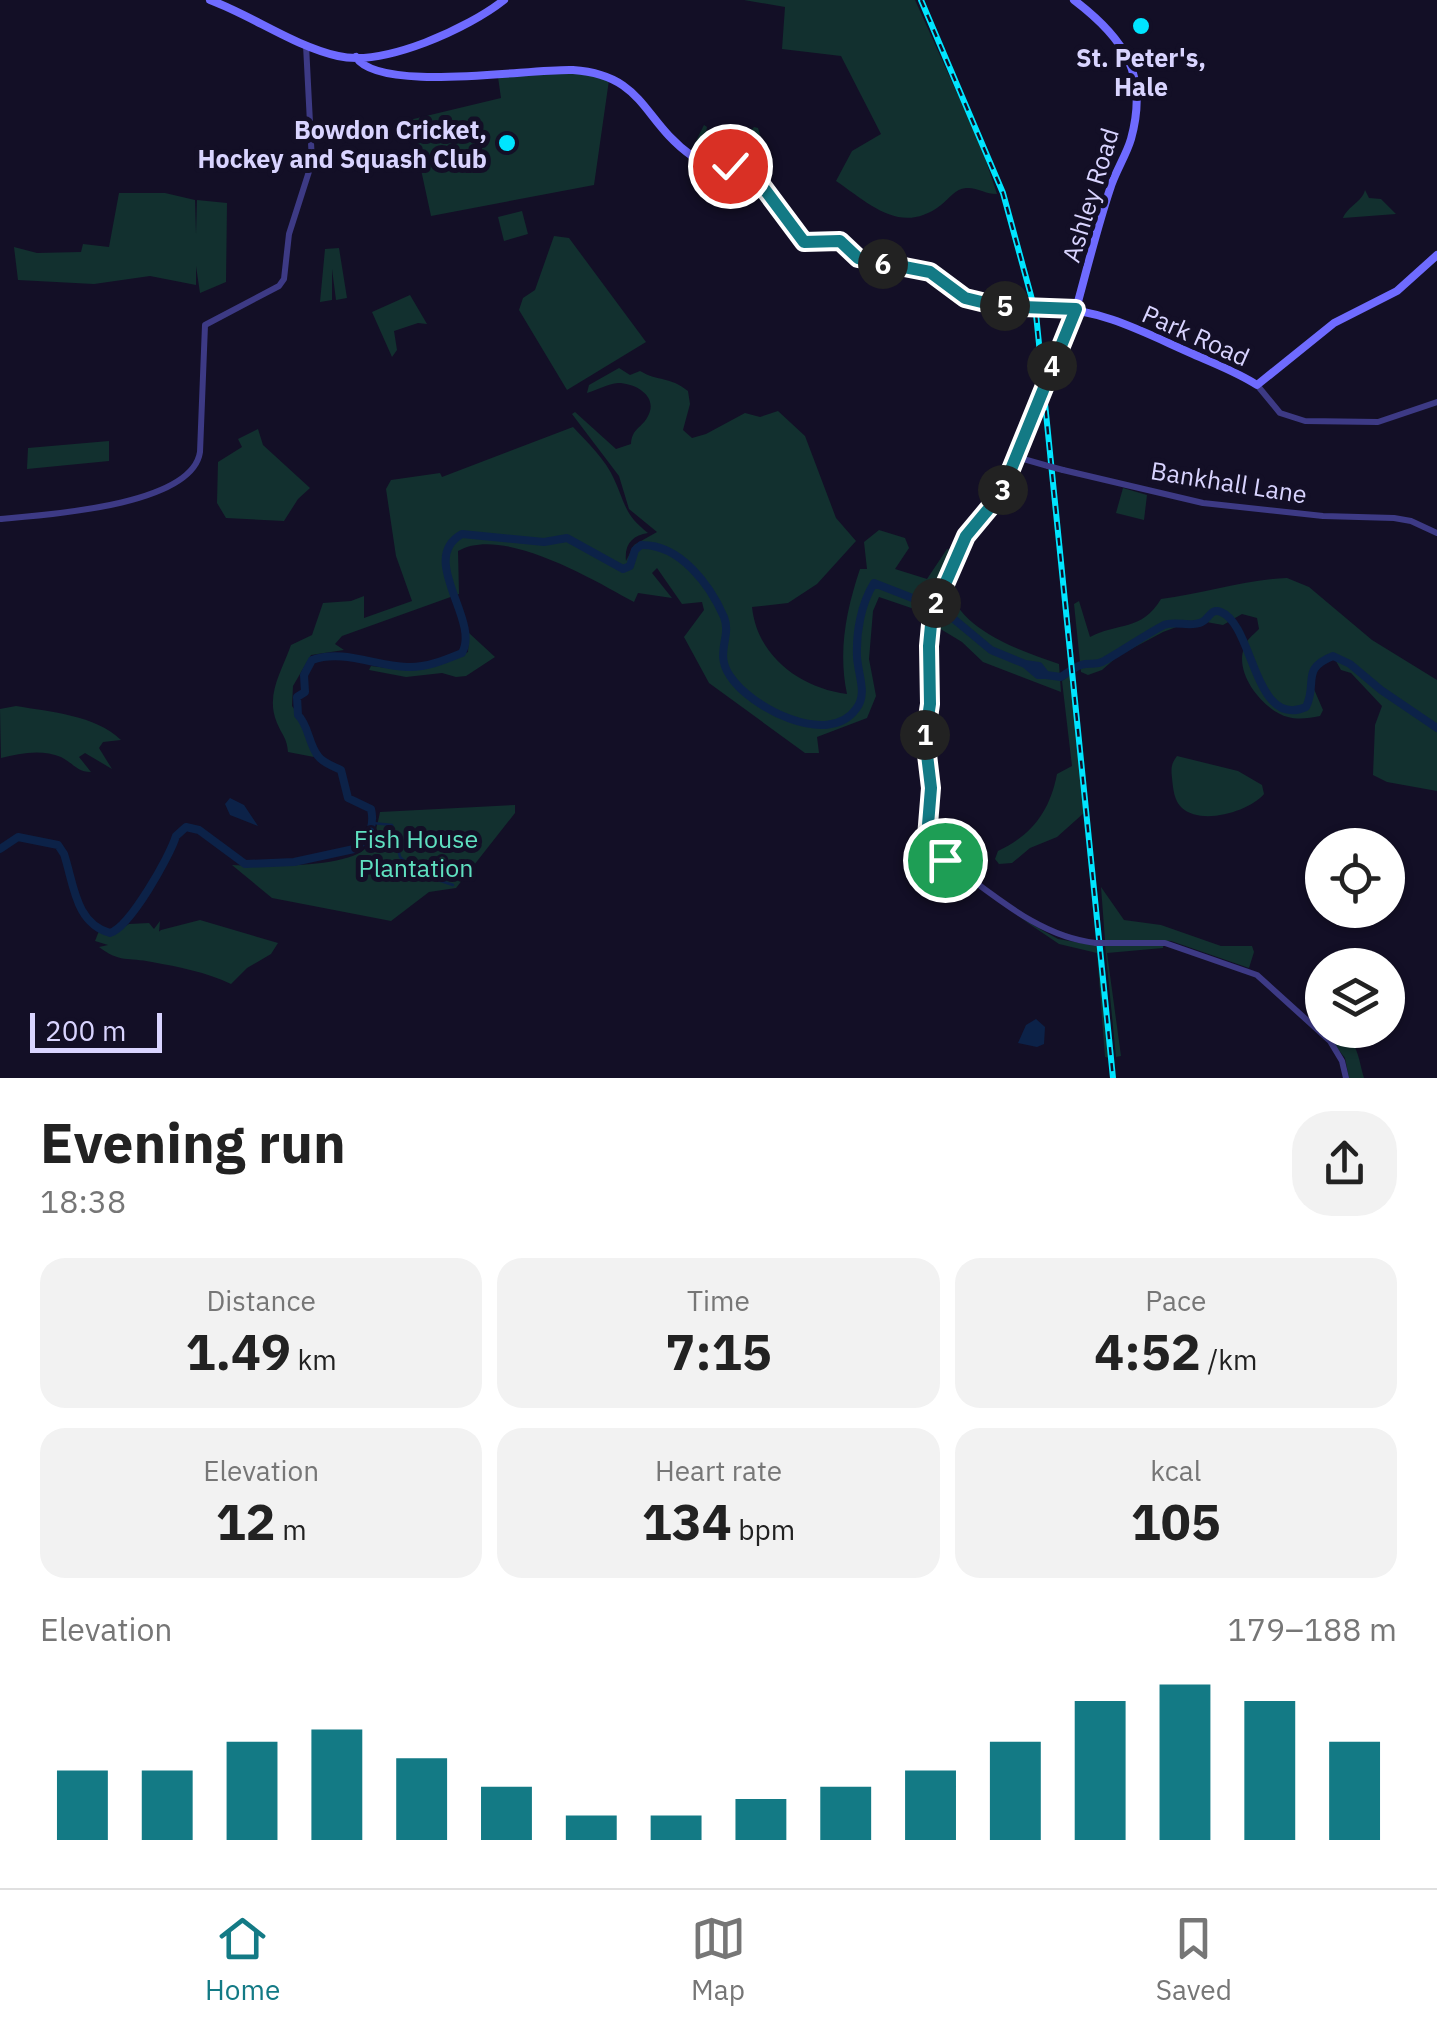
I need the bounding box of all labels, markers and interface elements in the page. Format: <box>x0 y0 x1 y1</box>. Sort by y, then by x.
marker: St. Peter's, Hale <box>1130 15 1152 37</box>
place label: St. Peter's, Hale <box>1076 41 1206 103</box>
place label: Bowdon Cricket, Hockey and Squash Club <box>197 113 487 175</box>
pin <box>688 124 773 209</box>
street label: Ashley Road <box>1054 124 1126 266</box>
marker: Bowdon Cricket, Hockey and Squash Club <box>496 132 518 154</box>
icon: check <box>703 139 758 194</box>
pin: 6 <box>858 239 908 289</box>
text: 6 <box>875 245 891 282</box>
pin: 5 <box>980 281 1030 331</box>
text: 5 <box>997 287 1013 324</box>
street label: Park Road <box>1137 297 1255 373</box>
pin: 4 <box>1027 341 1077 391</box>
text: 4 <box>1044 347 1060 384</box>
street label: Bankhall Lane <box>1149 453 1309 511</box>
pin: 3 <box>978 465 1028 515</box>
text: 3 <box>995 471 1011 508</box>
pin: 2 <box>911 578 961 628</box>
text: 2 <box>928 584 944 621</box>
pin: 1 <box>900 710 950 760</box>
text: 1 <box>917 716 933 753</box>
pin <box>903 818 988 903</box>
park label: Fish House Plantation <box>354 822 478 884</box>
map controls <box>1305 828 1405 1048</box>
button: locate <box>1305 828 1405 928</box>
icon: arrive <box>918 833 973 888</box>
button: layers <box>1305 948 1405 1048</box>
scale bar <box>30 1008 162 1052</box>
text: 200 m <box>45 1012 126 1049</box>
text: Evening run <box>40 1107 346 1178</box>
button: share <box>1292 1111 1397 1216</box>
text: 18:38 <box>40 1180 126 1222</box>
text: Distance <box>207 1282 316 1319</box>
text: Time <box>687 1282 750 1319</box>
text: Pace <box>1145 1282 1206 1319</box>
text: 1.49 <box>186 1319 291 1384</box>
text: 7:15 <box>665 1319 772 1384</box>
text: 4:52 <box>1094 1319 1201 1384</box>
text: km <box>291 1341 337 1378</box>
text: /km <box>1201 1341 1257 1378</box>
text: Elevation <box>203 1452 319 1489</box>
text: Heart rate <box>655 1452 782 1489</box>
text: kcal <box>1150 1452 1201 1489</box>
text: 12 <box>216 1489 276 1554</box>
text: 134 <box>642 1489 732 1554</box>
text: 105 <box>1131 1489 1221 1554</box>
text: m <box>276 1511 307 1548</box>
text: bpm <box>732 1511 795 1548</box>
text: Elevation <box>40 1608 173 1650</box>
text: 179–188 m <box>1227 1608 1397 1650</box>
tab: Home <box>205 1911 280 2008</box>
tab: Map <box>691 1911 746 2008</box>
tab: Saved <box>1156 1911 1232 2008</box>

